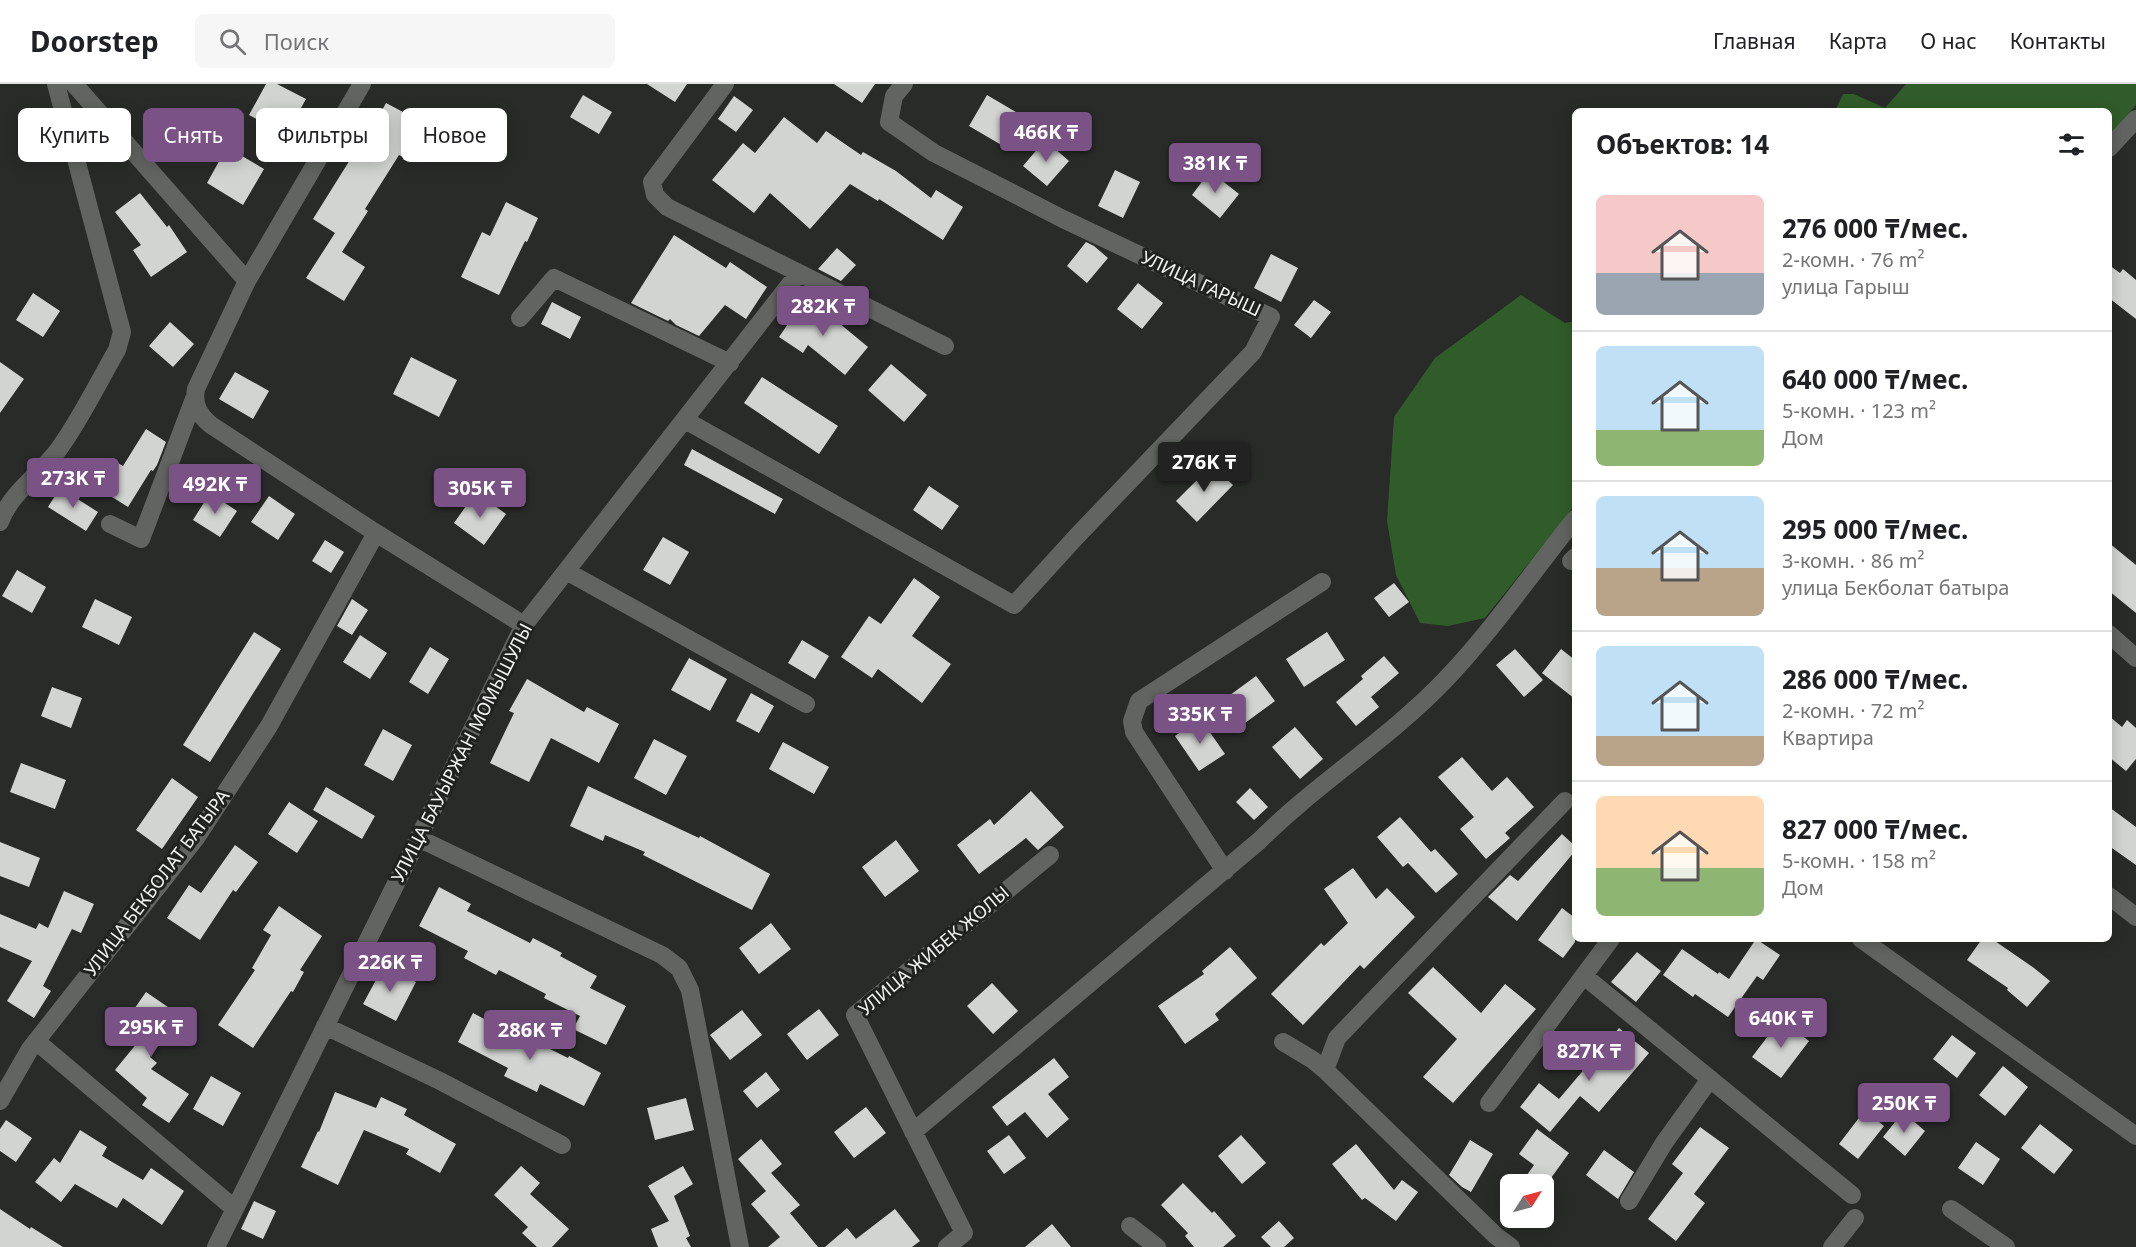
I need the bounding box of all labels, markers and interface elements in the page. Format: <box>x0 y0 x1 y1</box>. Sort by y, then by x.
search box <box>195 14 615 68</box>
text: Doorstep <box>30 22 159 60</box>
icon: search <box>216 25 249 58</box>
text: Поиск <box>264 26 329 56</box>
text: Главная <box>1713 27 1796 55</box>
text: Карта <box>1829 27 1887 55</box>
text: О нас <box>1920 27 1977 55</box>
text: Контакты <box>2010 27 2106 55</box>
chip: Купить <box>18 108 131 162</box>
chip: Снять <box>143 108 244 162</box>
chip: Фильтры <box>256 108 389 162</box>
chip: Новое <box>401 108 507 162</box>
pin: 466K ₸ <box>997 112 1095 163</box>
text: 466K ₸ <box>1014 118 1078 145</box>
text: Объектов: 14 <box>1596 126 1769 162</box>
icon: filters <box>2055 128 2088 161</box>
pin: 381K ₸ <box>1166 143 1264 194</box>
text: 381K ₸ <box>1183 149 1247 176</box>
text: 276 000 ₸/мес. <box>1782 210 1968 246</box>
icon: home <box>1644 219 1716 291</box>
street label: УЛИЦА ГАРЫШ <box>1138 245 1265 321</box>
text: 2-комн. · 76 m² <box>1782 246 1925 273</box>
text: улица Гарыш <box>1782 273 1910 300</box>
pin: 282K ₸ <box>774 286 872 337</box>
text: 282K ₸ <box>791 292 855 319</box>
text: 640 000 ₸/мес. <box>1782 361 1968 397</box>
icon: home <box>1644 370 1716 442</box>
text: 5-комн. · 123 m² <box>1782 397 1936 424</box>
text: Дом <box>1782 424 1824 451</box>
pin: 276K ₸ <box>1155 442 1253 493</box>
text: 276K ₸ <box>1172 448 1236 475</box>
pin: 273K ₸ <box>24 458 122 509</box>
text: 273K ₸ <box>41 464 105 491</box>
pin: 492K ₸ <box>166 464 264 515</box>
pin: 305K ₸ <box>431 468 529 519</box>
text: 492K ₸ <box>183 470 247 497</box>
text: 305K ₸ <box>448 474 512 501</box>
text: 295 000 ₸/мес. <box>1782 511 1968 547</box>
icon: home <box>1644 520 1716 592</box>
text: 3-комн. · 86 m² <box>1782 547 1925 574</box>
text: улица Бекболат батыра <box>1782 574 2009 601</box>
street label: УЛИЦА БАУЫРЖАН МОМЫШУЛЫ <box>385 619 537 886</box>
text: 286 000 ₸/мес. <box>1782 661 1968 697</box>
icon: home <box>1644 670 1716 742</box>
pin: 335K ₸ <box>1151 694 1249 745</box>
text: 2-комн. · 72 m² <box>1782 697 1925 724</box>
text: 335K ₸ <box>1168 700 1232 727</box>
text: Квартира <box>1782 724 1874 751</box>
street label: УЛИЦА БЕКБОЛАТ БАТЫРА <box>78 784 235 980</box>
text: 827 000 ₸/мес. <box>1782 811 1968 847</box>
icon: home <box>1644 820 1716 892</box>
text: 5-комн. · 158 m² <box>1782 847 1936 874</box>
text: Дом <box>1782 874 1824 901</box>
street label: УЛИЦА ЖИБЕК ЖОЛЫ <box>853 880 1014 1020</box>
pin: 226K ₸ <box>341 942 439 993</box>
text: 226K ₸ <box>358 948 422 975</box>
pin: 640K ₸ <box>1732 998 1830 1049</box>
text: 640K ₸ <box>1749 1004 1813 1031</box>
pin: 295K ₸ <box>102 1007 200 1058</box>
pin: 286K ₸ <box>481 1010 579 1061</box>
text: 295K ₸ <box>119 1013 183 1040</box>
text: 286K ₸ <box>498 1016 562 1043</box>
pin: 827K ₸ <box>1540 1031 1638 1082</box>
text: 827K ₸ <box>1557 1037 1621 1064</box>
pin: 250K ₸ <box>1855 1083 1953 1134</box>
text: 250K ₸ <box>1872 1089 1936 1116</box>
north arrow <box>1500 1174 1554 1228</box>
map controls <box>1500 1174 1554 1228</box>

